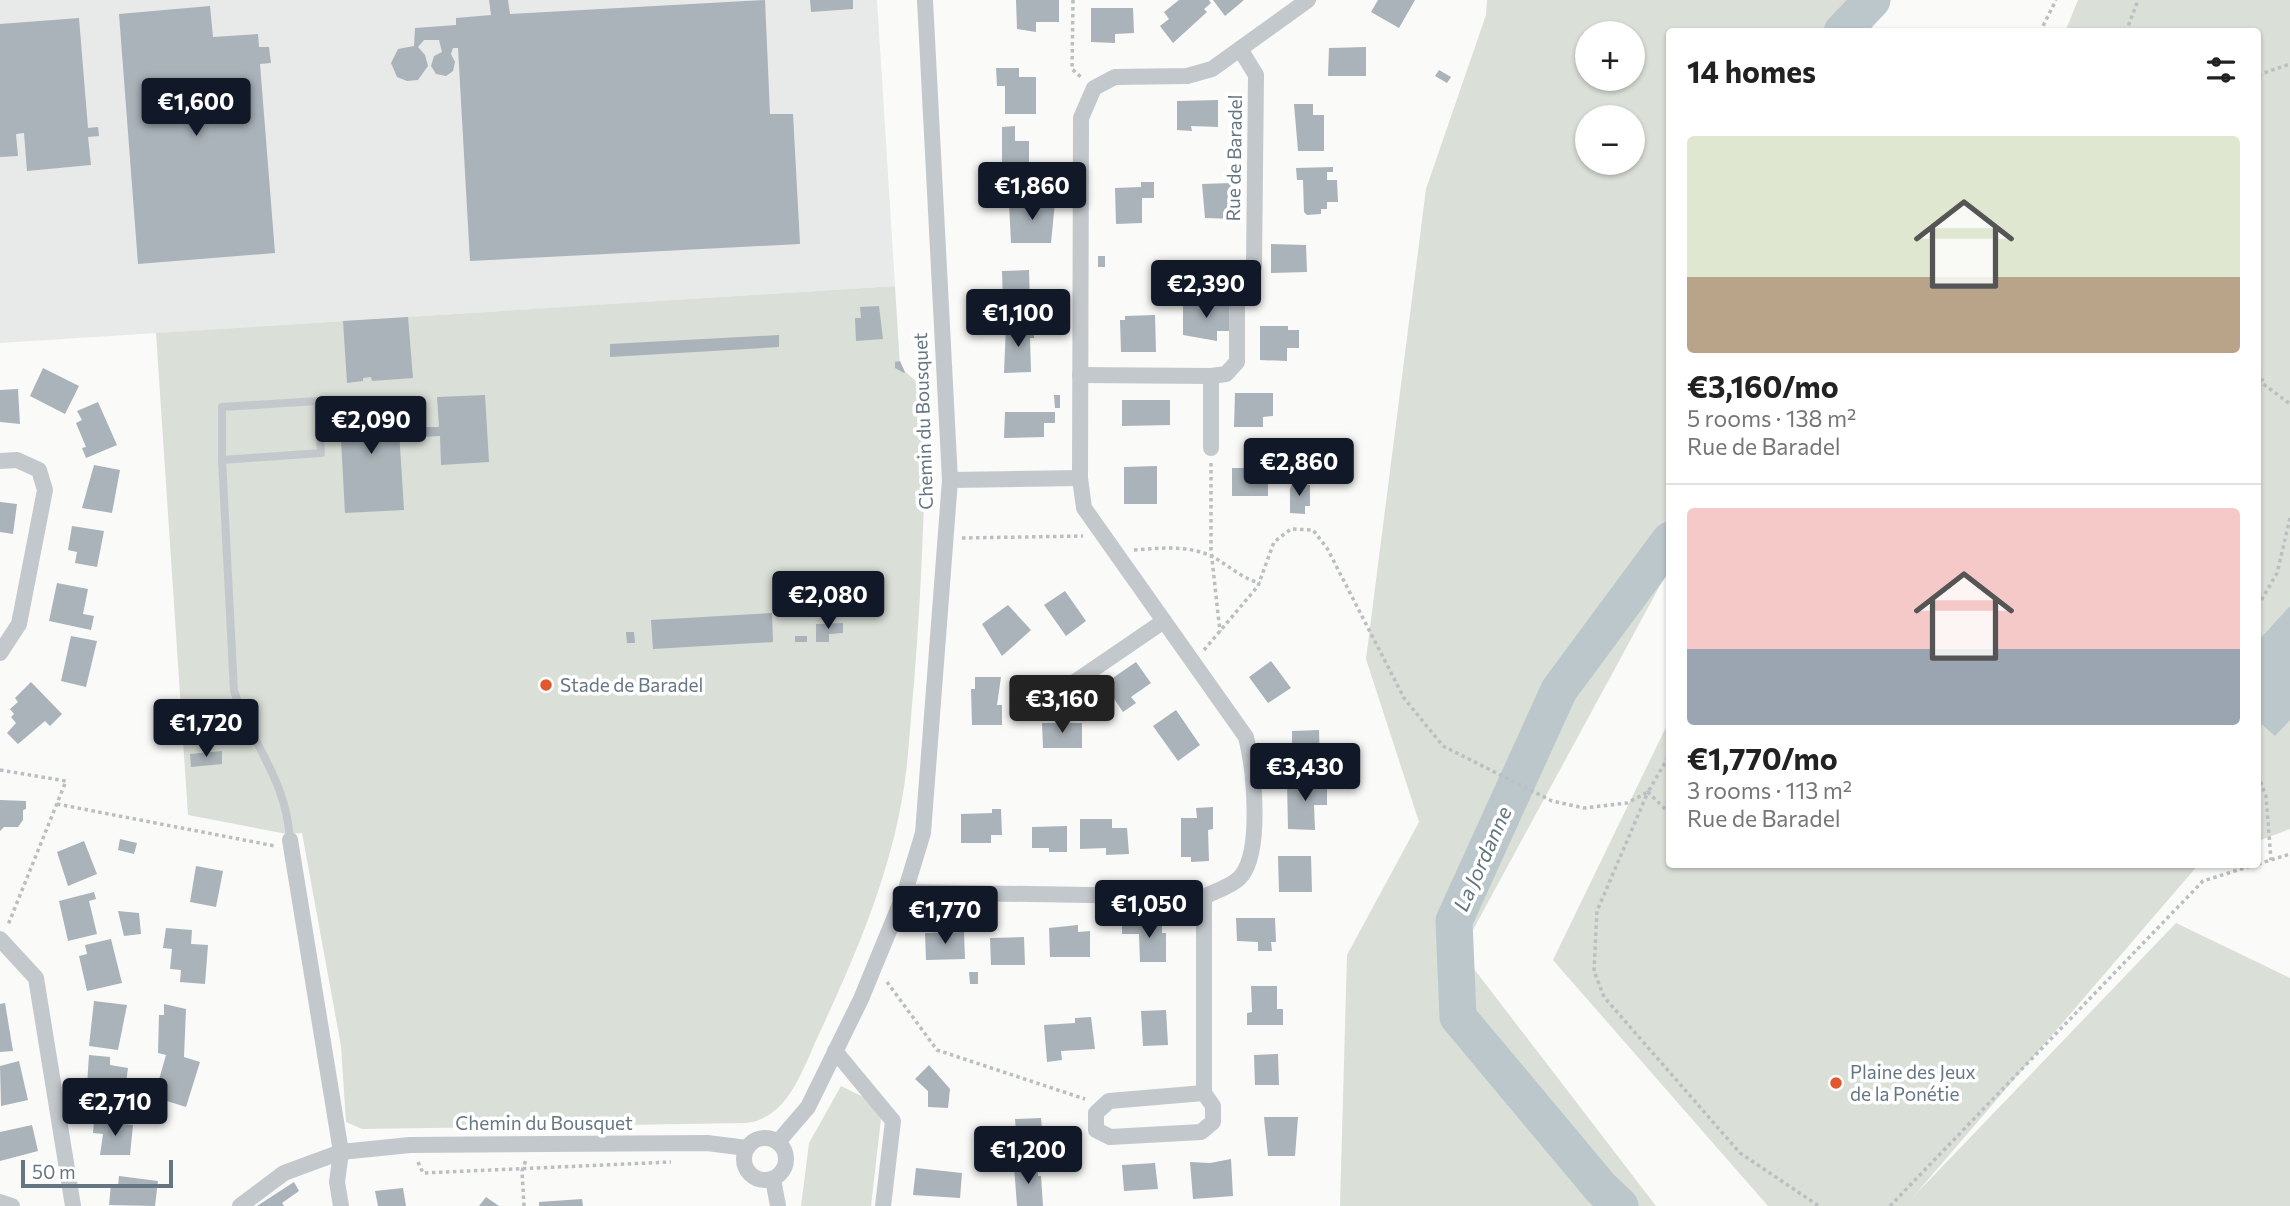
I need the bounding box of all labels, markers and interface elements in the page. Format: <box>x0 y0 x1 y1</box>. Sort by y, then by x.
map controls <box>1575 21 1645 175</box>
button: + <box>1575 21 1645 91</box>
icon: filters <box>2202 51 2240 89</box>
text: 14 homes <box>1687 52 1816 89</box>
pin: €1,600 <box>139 78 253 138</box>
text: €1,600 <box>158 87 234 115</box>
street label: Rue de Baradel <box>1221 94 1246 222</box>
button: − <box>1575 105 1645 175</box>
pin: €1,860 <box>975 162 1089 222</box>
text: €1,860 <box>994 171 1070 199</box>
icon: home <box>1901 181 2027 307</box>
pin: €2,390 <box>1149 260 1263 320</box>
text: €2,390 <box>1167 269 1245 297</box>
pin: €1,100 <box>961 290 1075 349</box>
text: €1,100 <box>982 298 1054 326</box>
street label: Chemin du Bousquet <box>908 332 937 510</box>
text: €3,160/mo <box>1687 367 1839 404</box>
pin: €2,090 <box>314 396 428 456</box>
text: 5 rooms · 138 m² <box>1687 404 1856 432</box>
text: €2,090 <box>331 405 411 433</box>
text: Rue de Baradel <box>1687 432 1841 460</box>
pin: €2,860 <box>1242 438 1356 498</box>
text: €2,860 <box>1260 447 1338 475</box>
icon: home <box>1901 553 2027 679</box>
pin: €2,080 <box>771 572 885 631</box>
text: €2,080 <box>788 580 868 608</box>
place label: Stade de Baradel <box>560 673 703 696</box>
pin: €3,160 <box>1005 676 1119 735</box>
marker: Stade de Baradel <box>538 677 554 693</box>
text: €3,160 <box>1025 684 1099 712</box>
pin: €1,720 <box>149 700 263 759</box>
text: €1,720 <box>170 708 243 736</box>
text: €1,770/mo <box>1687 739 1838 776</box>
pin: €3,430 <box>1248 744 1362 803</box>
text: €3,430 <box>1266 752 1344 780</box>
text: 3 rooms · 113 m² <box>1687 776 1852 804</box>
water label: La Jordanne <box>1447 802 1516 915</box>
text: Rue de Baradel <box>1687 804 1841 832</box>
pin: €1,050 <box>1092 880 1206 940</box>
pin: €1,770 <box>888 886 1002 946</box>
text: €1,050 <box>1111 889 1187 917</box>
text: €1,770 <box>909 895 981 923</box>
place label: Plaine des Jeux de la Ponétie <box>1850 1060 1976 1105</box>
marker: Plaine des Jeux de la Ponétie <box>1828 1075 1844 1091</box>
pin: €2,710 <box>58 1078 172 1138</box>
text: €2,710 <box>78 1087 152 1115</box>
street label: Chemin du Bousquet <box>455 1111 633 1134</box>
pin: €1,200 <box>971 1126 1085 1186</box>
text: €1,200 <box>990 1135 1066 1163</box>
scale bar <box>21 1157 173 1189</box>
text: 50 m <box>32 1160 76 1183</box>

